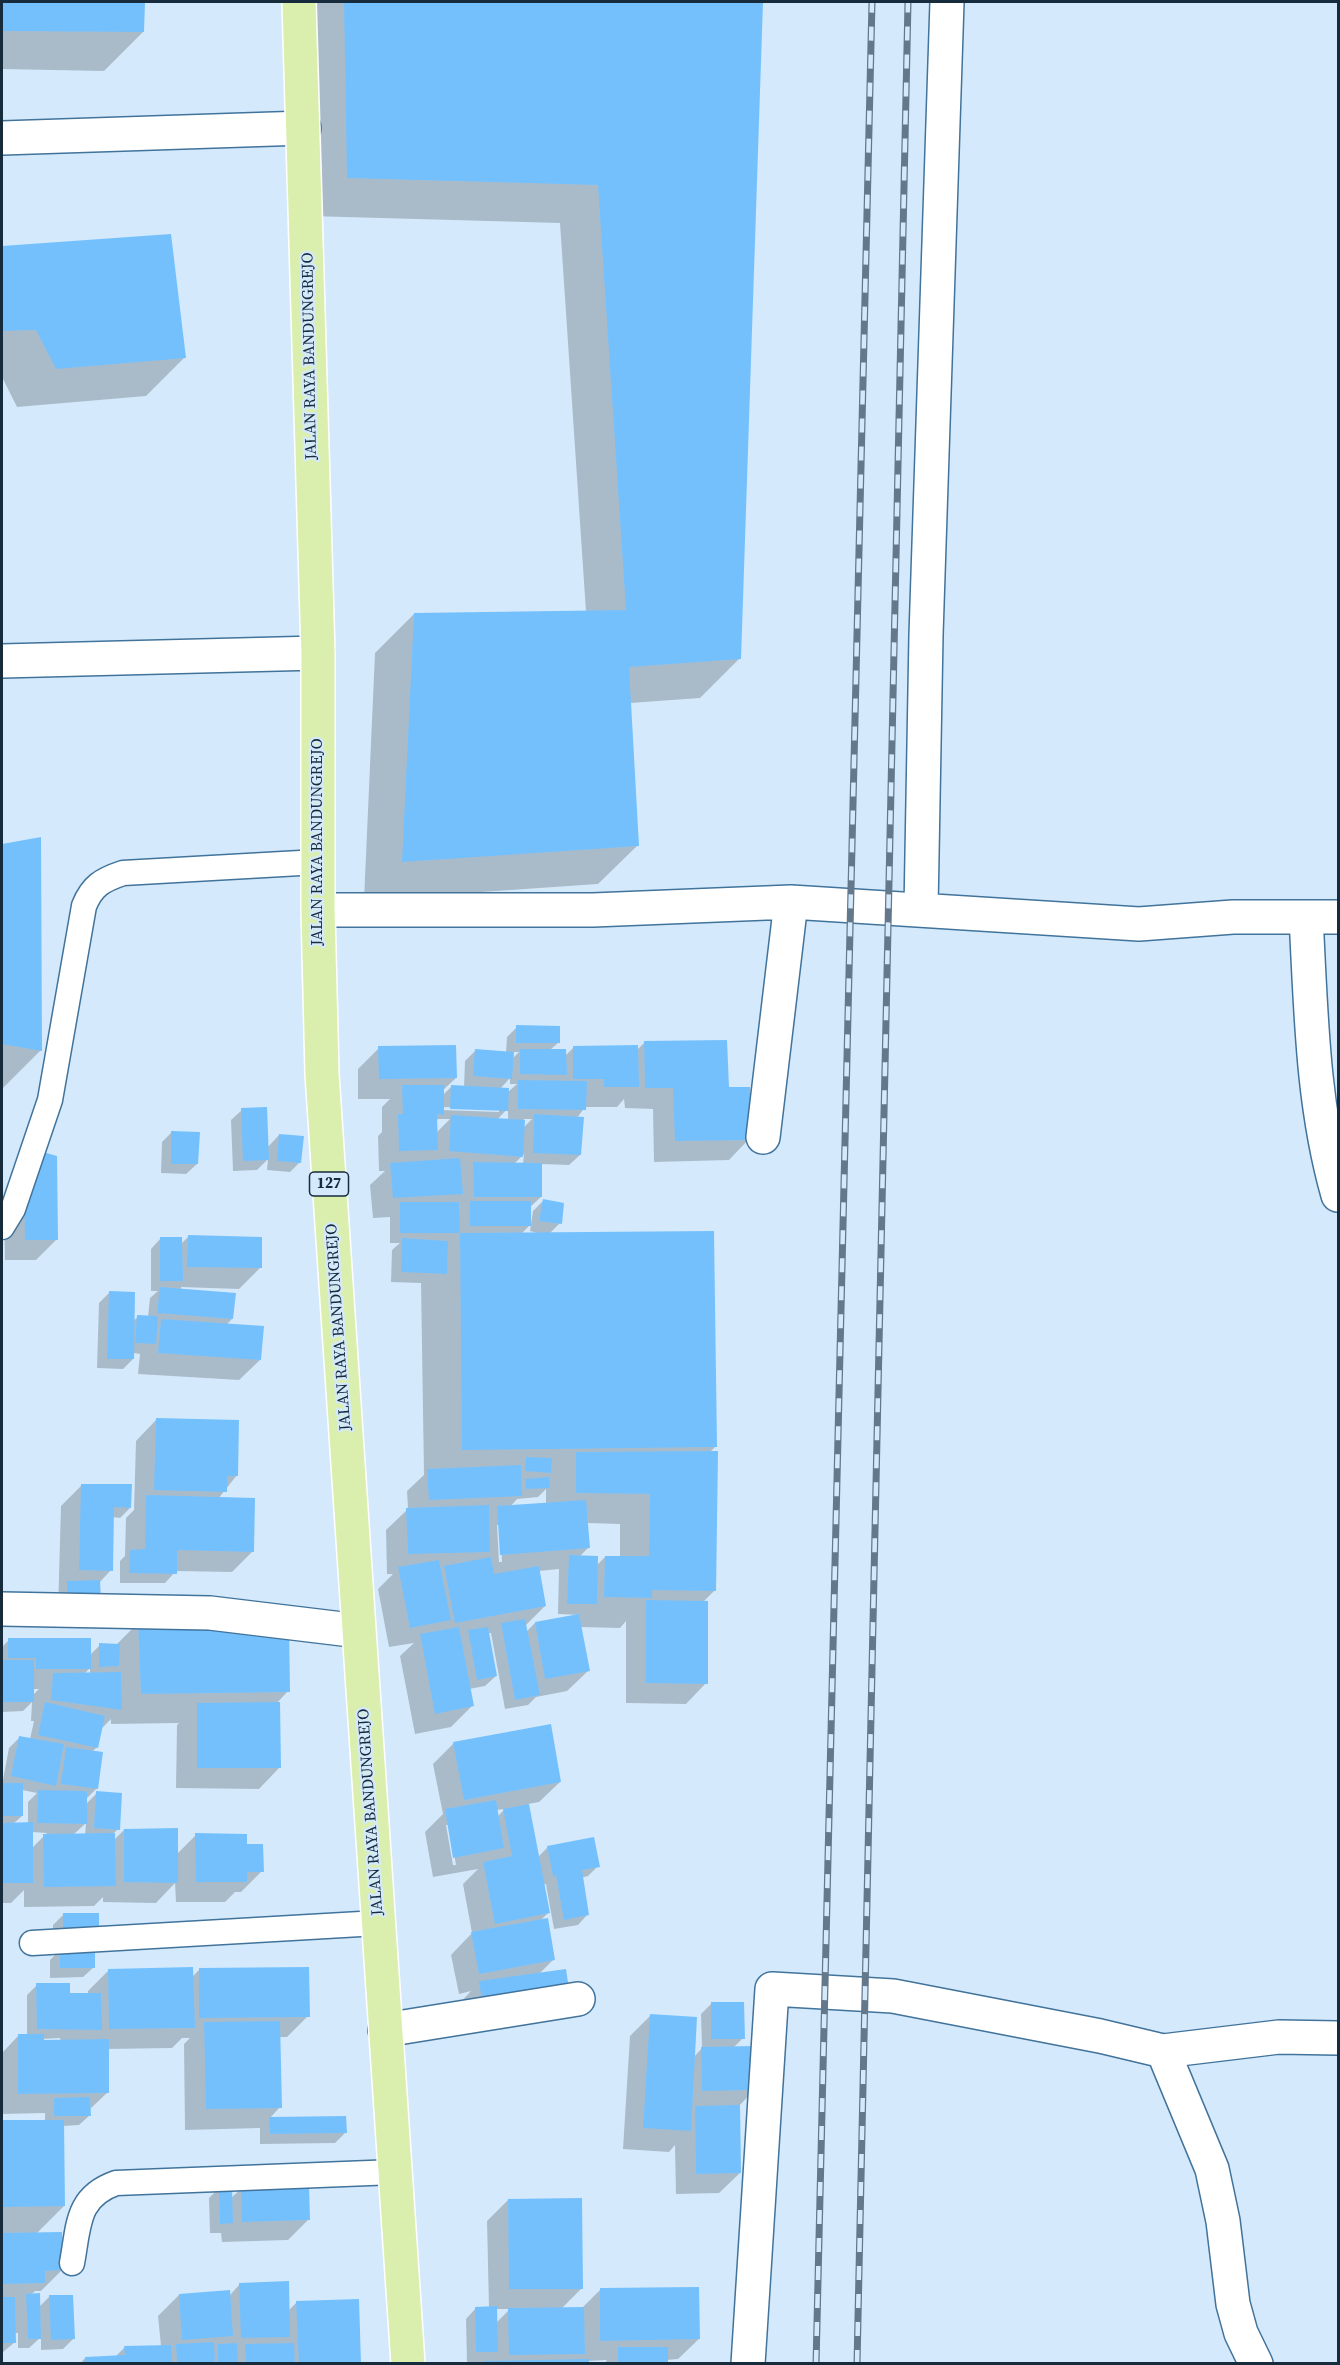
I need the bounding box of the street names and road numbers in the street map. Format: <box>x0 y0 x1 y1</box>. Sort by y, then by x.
street label: JALAN RAYA BANDUNGREJO <box>299 252 321 460</box>
street label: JALAN RAYA BANDUNGREJO <box>308 738 328 946</box>
road number: 127 <box>310 1172 348 1196</box>
street label: JALAN RAYA BANDUNGREJO <box>322 1223 356 1431</box>
street label: JALAN RAYA BANDUNGREJO <box>354 1708 388 1916</box>

